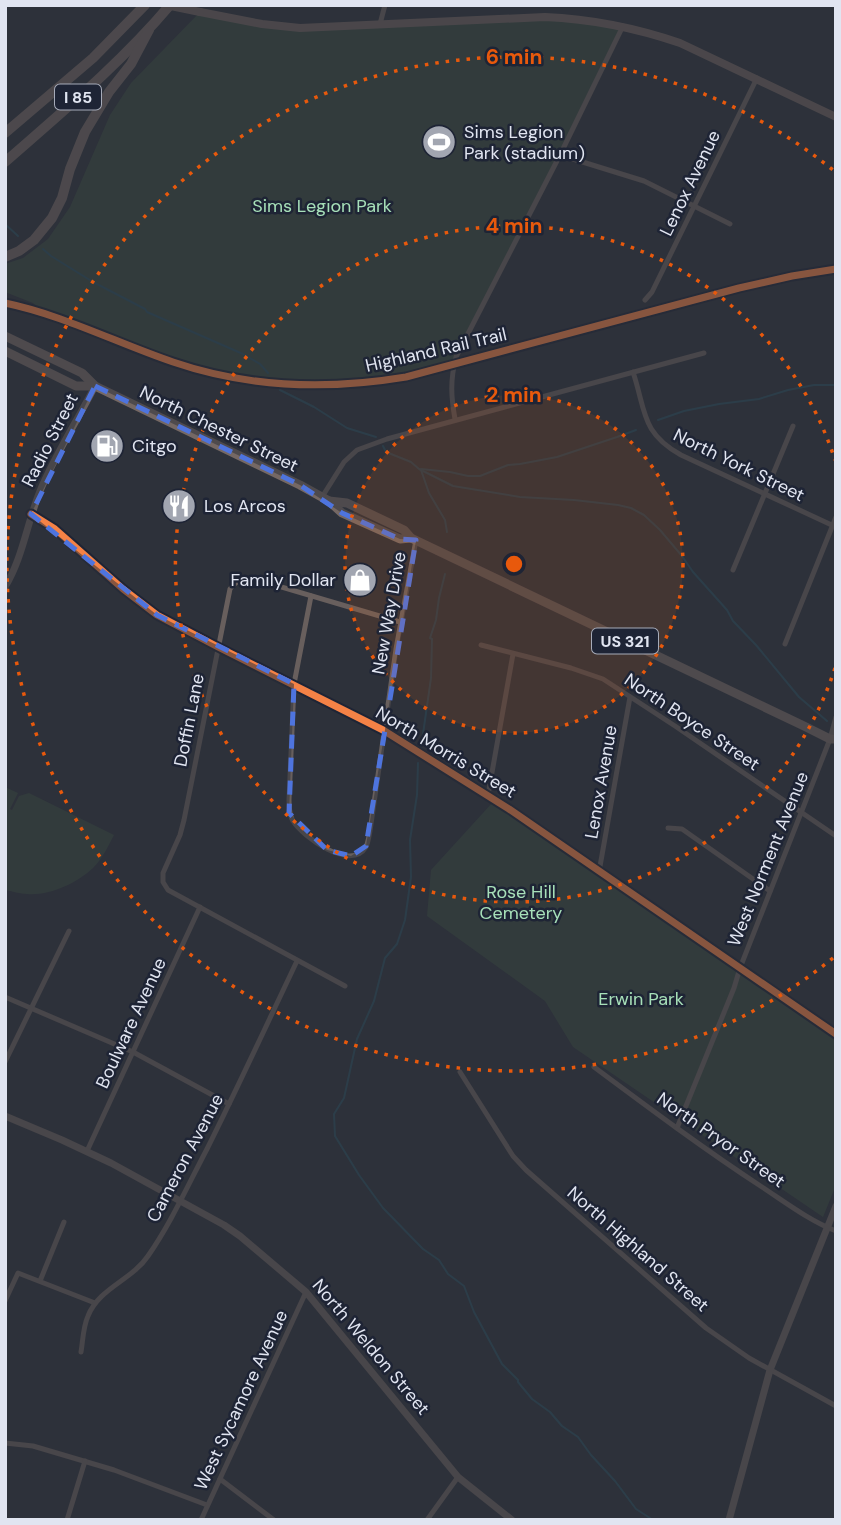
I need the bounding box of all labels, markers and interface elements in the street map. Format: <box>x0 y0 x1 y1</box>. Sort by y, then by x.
text: 6 min <box>486 43 542 71</box>
road number: I 85 <box>55 85 101 110</box>
place label: Sims Legion Park (stadium) <box>464 120 585 165</box>
sports icon: Sims Legion Park (stadium) <box>420 123 458 161</box>
street label: Lenox Avenue <box>654 126 726 240</box>
park label: Sims Legion Park <box>252 194 392 218</box>
text: 4 min <box>485 212 543 240</box>
street label: Highland Rail Trail <box>363 322 509 378</box>
street label: North Chester Street <box>136 380 302 478</box>
text: 2 min <box>486 381 542 409</box>
street label: Radio Street <box>16 389 84 491</box>
street label: North York Street <box>669 423 809 507</box>
fuel station icon: Citgo <box>88 427 126 465</box>
place label: Citgo <box>132 434 177 458</box>
restaurant icon: Los Arcos <box>160 487 198 525</box>
place label: Los Arcos <box>204 494 286 518</box>
street label: New Way Drive <box>366 550 412 676</box>
centre of rings <box>502 552 526 576</box>
shop icon: Family Dollar <box>341 561 379 599</box>
place label: Family Dollar <box>230 568 336 592</box>
road number: US 321 <box>592 628 658 654</box>
street label: North Boyce Street <box>620 668 764 776</box>
street label: Doffin Lane <box>168 671 210 769</box>
street label: North Morris Street <box>371 700 521 804</box>
street label: Lenox Avenue <box>579 723 623 841</box>
street label: West Norment Avenue <box>722 768 814 950</box>
park label: Rose Hill Cemetery <box>480 880 562 925</box>
street label: Boulware Avenue <box>90 954 172 1092</box>
park label: Erwin Park <box>598 987 684 1011</box>
street label: North Pryor Street <box>652 1087 790 1193</box>
street label: Cameron Avenue <box>141 1090 229 1226</box>
street label: North Highland Street <box>562 1181 714 1317</box>
street label: North Weldon Street <box>307 1274 435 1420</box>
street label: West Sycamore Avenue <box>189 1306 293 1494</box>

